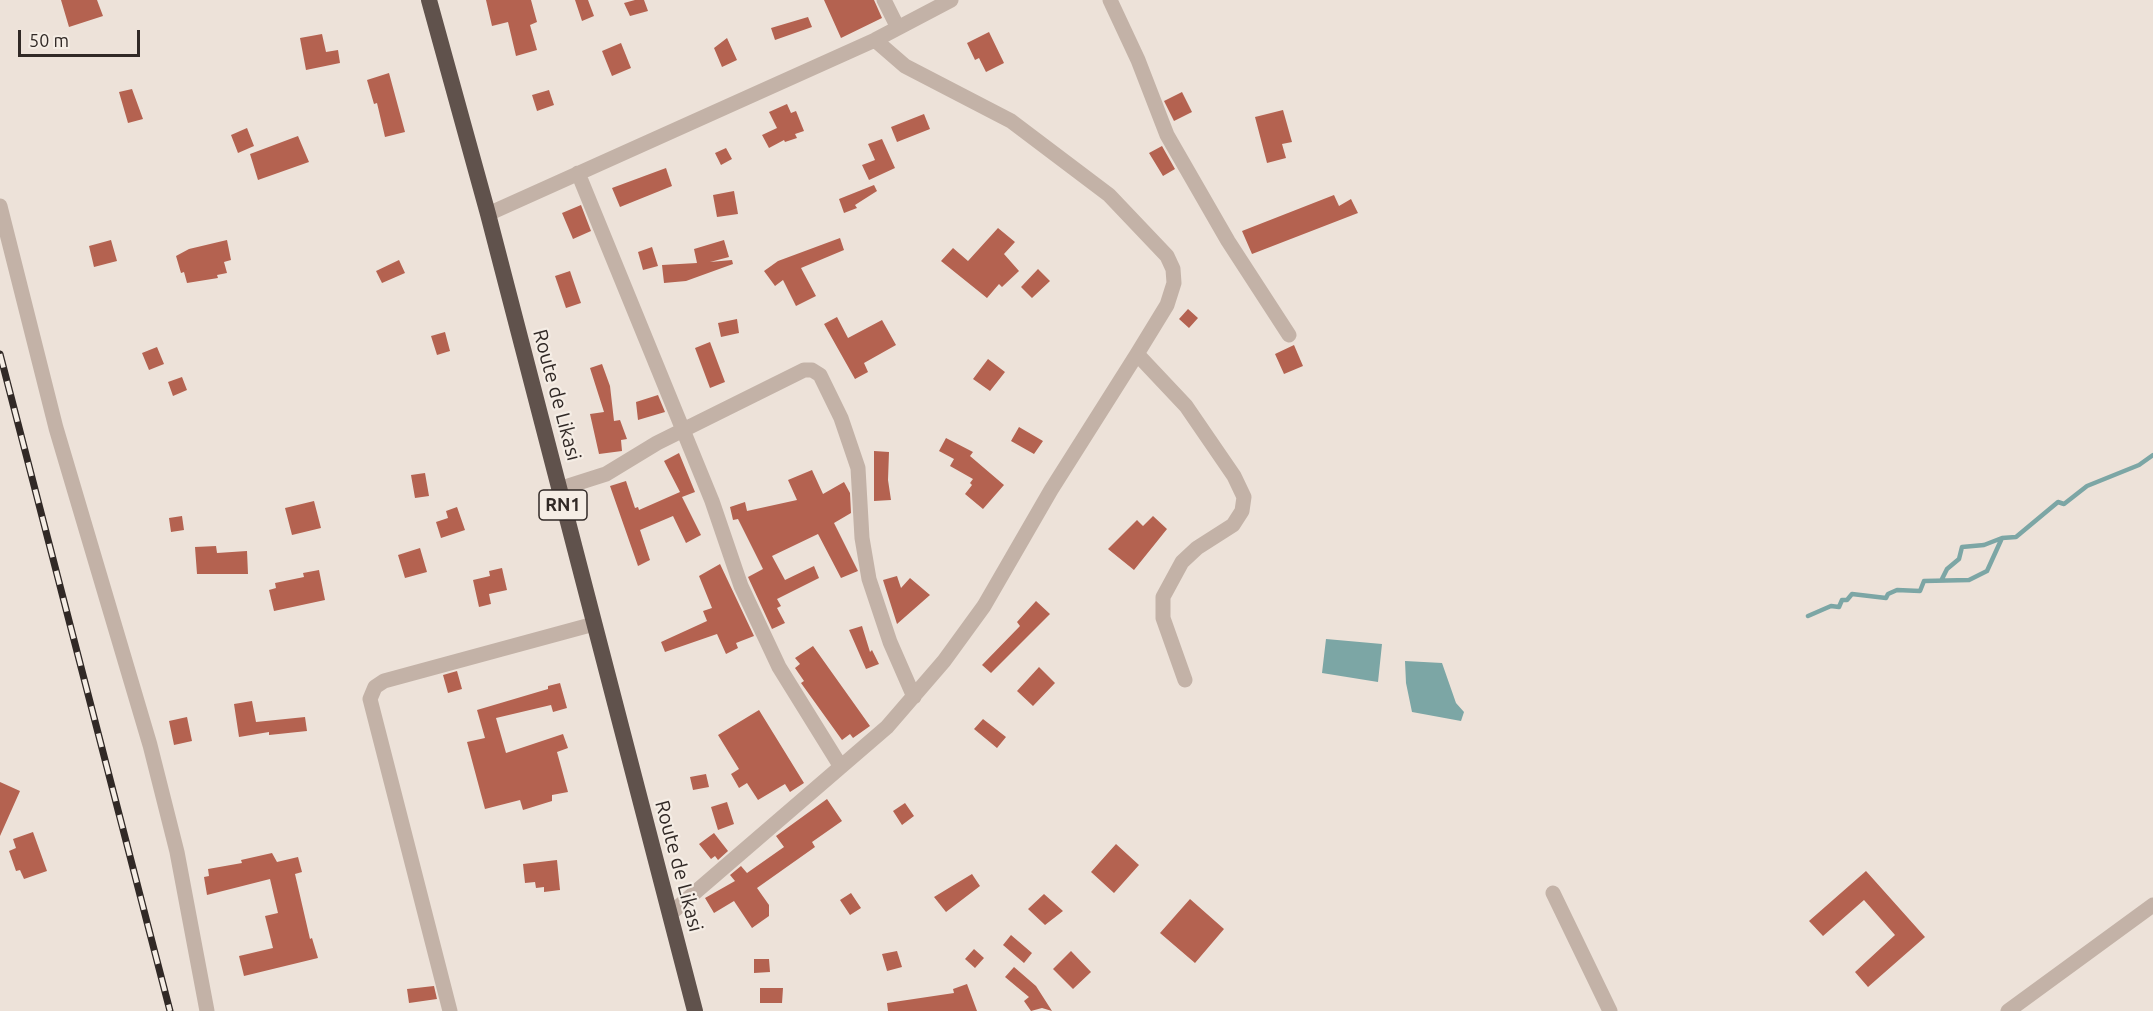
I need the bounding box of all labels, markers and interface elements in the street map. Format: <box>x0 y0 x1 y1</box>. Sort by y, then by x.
scale bar <box>21 18 142 56</box>
text: 50 m <box>29 30 69 50</box>
street label: Route de Likasi <box>528 327 586 463</box>
road number: RN1 <box>539 490 587 520</box>
street label: Route de Likasi <box>650 798 708 934</box>

